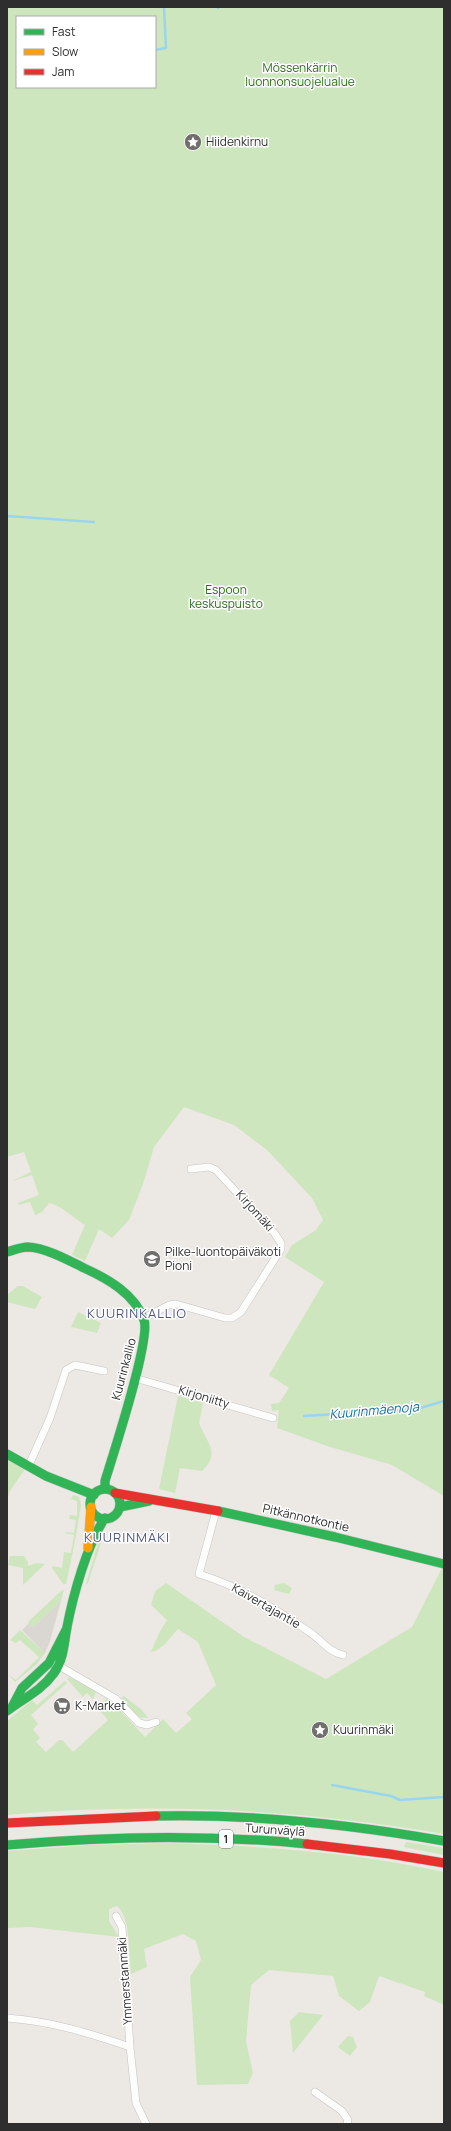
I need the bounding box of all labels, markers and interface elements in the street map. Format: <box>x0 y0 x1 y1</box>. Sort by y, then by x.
legend <box>16 16 156 88</box>
text: Fast <box>52 23 76 40</box>
text: Slow <box>52 43 78 60</box>
park label: Mössenkärrin luonnonsuojelualue <box>245 59 355 90</box>
text: Jam <box>52 63 74 80</box>
place icon: Hiidenkirnu <box>183 132 203 152</box>
place label: Hiidenkirnu <box>206 133 268 150</box>
park label: Espoon keskuspuisto <box>189 581 263 612</box>
street label: Kirjomäki <box>232 1186 278 1235</box>
place label: Pilke-luontopäiväkoti Pioni <box>165 1243 281 1274</box>
school or university icon: Pilke-luontopäiväkoti Pioni <box>142 1249 162 1269</box>
district label: KUURINKALLIO <box>87 1304 187 1322</box>
street label: Kuurinkallio <box>107 1336 140 1402</box>
street label: Kirjoniitty <box>177 1381 232 1412</box>
water label: Kuurinmäenoja <box>329 1397 420 1423</box>
street label: Pitkännotkontie <box>261 1499 351 1536</box>
district label: KUURINMÄKI <box>84 1528 170 1546</box>
street label: Kaivertajantie <box>229 1579 304 1632</box>
supermarket icon: K-Market <box>52 1696 72 1716</box>
place label: K-Market <box>75 1697 126 1714</box>
place icon: Kuurinmäki <box>310 1720 330 1740</box>
place label: Kuurinmäki <box>333 1721 394 1738</box>
street label: Turunväylä <box>244 1819 306 1840</box>
road number: 1 <box>219 1830 233 1848</box>
street label: Ymmerstanmäki <box>113 1937 136 2026</box>

